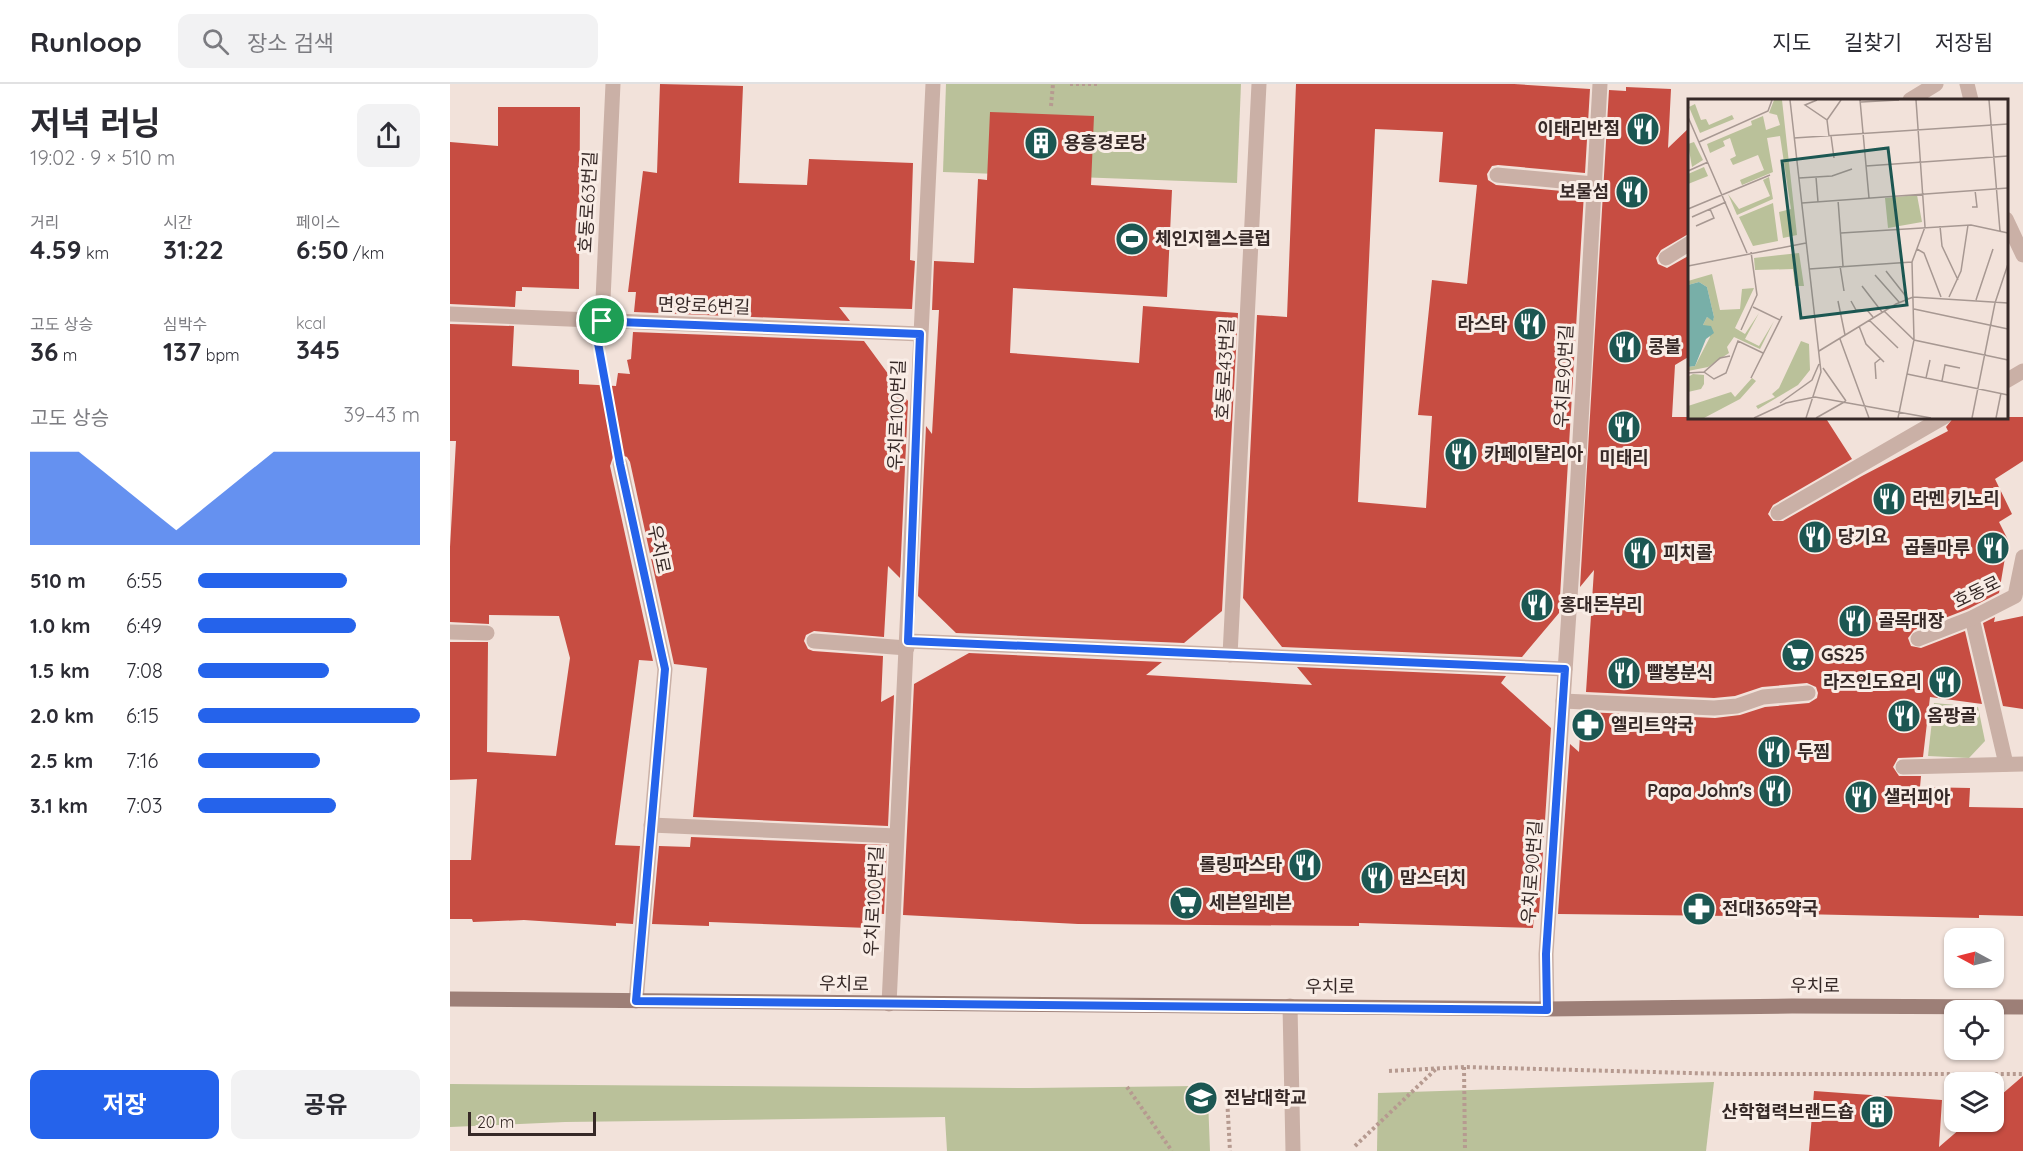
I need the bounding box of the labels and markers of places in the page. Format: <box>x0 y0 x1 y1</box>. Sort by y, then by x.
restaurant icon: 이태리반점 <box>1625 111 1661 147</box>
place label: 이태리반점 <box>1537 117 1620 140</box>
building icon: 용흥경로당 <box>1023 125 1059 161</box>
place label: 용흥경로당 <box>1064 131 1147 154</box>
restaurant icon: 보물섬 <box>1614 174 1650 210</box>
place label: 보물섬 <box>1559 180 1609 203</box>
sports icon: 체인지헬스클럽 <box>1114 221 1150 257</box>
place label: 체인지헬스클럽 <box>1155 227 1271 250</box>
pin <box>576 295 627 346</box>
restaurant icon: 라스타 <box>1512 306 1548 342</box>
place label: 라스타 <box>1457 312 1507 335</box>
restaurant icon: 콩불 <box>1607 329 1643 365</box>
place label: 콩불 <box>1648 335 1681 358</box>
restaurant icon: 미태리 <box>1606 409 1642 445</box>
restaurant icon: 카페이탈리아 <box>1443 436 1479 472</box>
place label: 카페이탈리아 <box>1484 442 1584 465</box>
place label: 미태리 <box>1599 446 1649 469</box>
restaurant icon: 라멘 키노리 <box>1871 481 1907 517</box>
place label: 라멘 키노리 <box>1912 487 2000 510</box>
restaurant icon: 당기요 <box>1797 519 1833 555</box>
place label: 당기요 <box>1838 525 1888 548</box>
restaurant icon: 곱돌마루 <box>1975 530 2011 566</box>
restaurant icon: 피치콜 <box>1622 535 1658 571</box>
place label: 곱돌마루 <box>1904 536 1970 559</box>
place label: 피치콜 <box>1663 541 1713 564</box>
restaurant icon: 홍대돈부리 <box>1519 587 1555 623</box>
place label: 홍대돈부리 <box>1560 593 1643 616</box>
restaurant icon: 골목대장 <box>1837 603 1873 639</box>
place label: 골목대장 <box>1878 609 1945 632</box>
supermarket icon: GS25 <box>1780 637 1816 673</box>
place label: GS25 <box>1821 643 1865 666</box>
restaurant icon: 빨봉분식 <box>1606 655 1642 691</box>
place label: 빨봉분식 <box>1647 661 1713 684</box>
restaurant icon: 라즈인도요리 <box>1927 664 1963 700</box>
place label: 라즈인도요리 <box>1823 670 1922 693</box>
restaurant icon: 옴팡골 <box>1886 698 1922 734</box>
place label: 옴팡골 <box>1927 704 1977 727</box>
pharmacy icon: 엘리트약국 <box>1570 707 1606 743</box>
place label: 엘리트약국 <box>1611 713 1694 736</box>
restaurant icon: 두찜 <box>1756 734 1792 770</box>
place label: 두찜 <box>1797 740 1830 763</box>
restaurant icon: Papa John's <box>1757 773 1793 809</box>
place label: Papa John's <box>1647 779 1752 802</box>
restaurant icon: 샐러피아 <box>1843 779 1879 815</box>
place label: 샐러피아 <box>1884 785 1951 808</box>
restaurant icon: 롤링파스타 <box>1287 847 1323 883</box>
place label: 롤링파스타 <box>1199 853 1282 876</box>
restaurant icon: 맘스터치 <box>1359 860 1395 896</box>
place label: 맘스터치 <box>1400 866 1466 889</box>
supermarket icon: 세븐일레븐 <box>1168 885 1204 921</box>
place label: 세븐일레븐 <box>1209 891 1292 914</box>
pharmacy icon: 전대365약국 <box>1681 891 1717 927</box>
place label: 전대365약국 <box>1722 897 1818 920</box>
school or university icon: 전남대학교 <box>1183 1080 1219 1116</box>
place label: 전남대학교 <box>1224 1086 1307 1109</box>
building icon: 산학협력브랜드숍 <box>1859 1094 1895 1130</box>
place label: 산학협력브랜드숍 <box>1722 1100 1854 1123</box>

